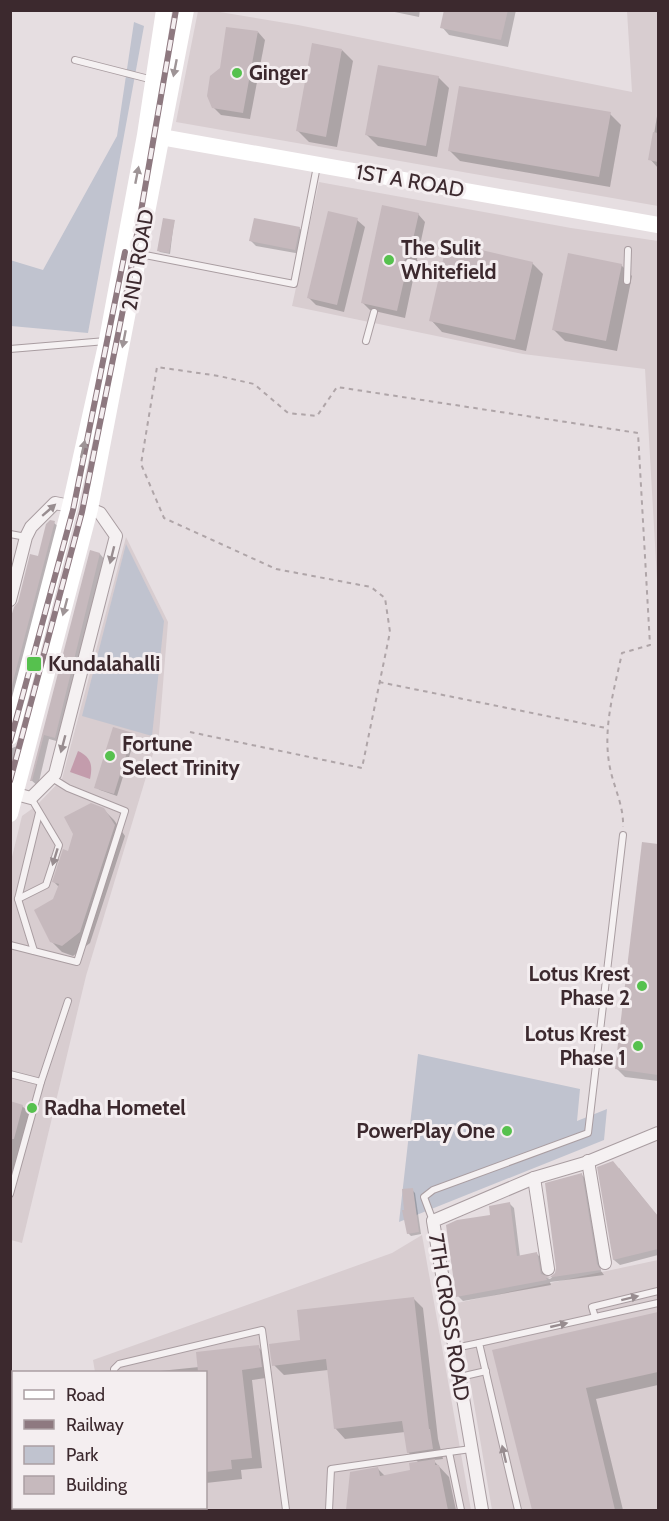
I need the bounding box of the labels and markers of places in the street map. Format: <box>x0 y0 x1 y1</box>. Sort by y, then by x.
place label: Ginger <box>249 60 308 85</box>
marker: Ginger <box>230 66 244 80</box>
place label: The Sulit Whitefield <box>401 235 497 284</box>
marker: The Sulit Whitefield <box>382 253 396 267</box>
place label: Kundalahalli <box>48 651 160 676</box>
marker: Kundalahalli <box>25 655 43 673</box>
place label: Fortune Select Trinity <box>122 731 240 780</box>
marker: Fortune Select Trinity <box>103 749 117 763</box>
place label: Lotus Krest Phase 2 <box>529 961 630 1010</box>
marker: Lotus Krest Phase 2 <box>635 979 649 993</box>
place label: Lotus Krest Phase 1 <box>525 1021 626 1070</box>
marker: Lotus Krest Phase 1 <box>631 1039 645 1053</box>
place label: Radha Hometel <box>44 1095 186 1120</box>
marker: Radha Hometel <box>25 1101 39 1115</box>
place label: PowerPlay One <box>356 1118 495 1143</box>
marker: PowerPlay One <box>500 1124 514 1138</box>

